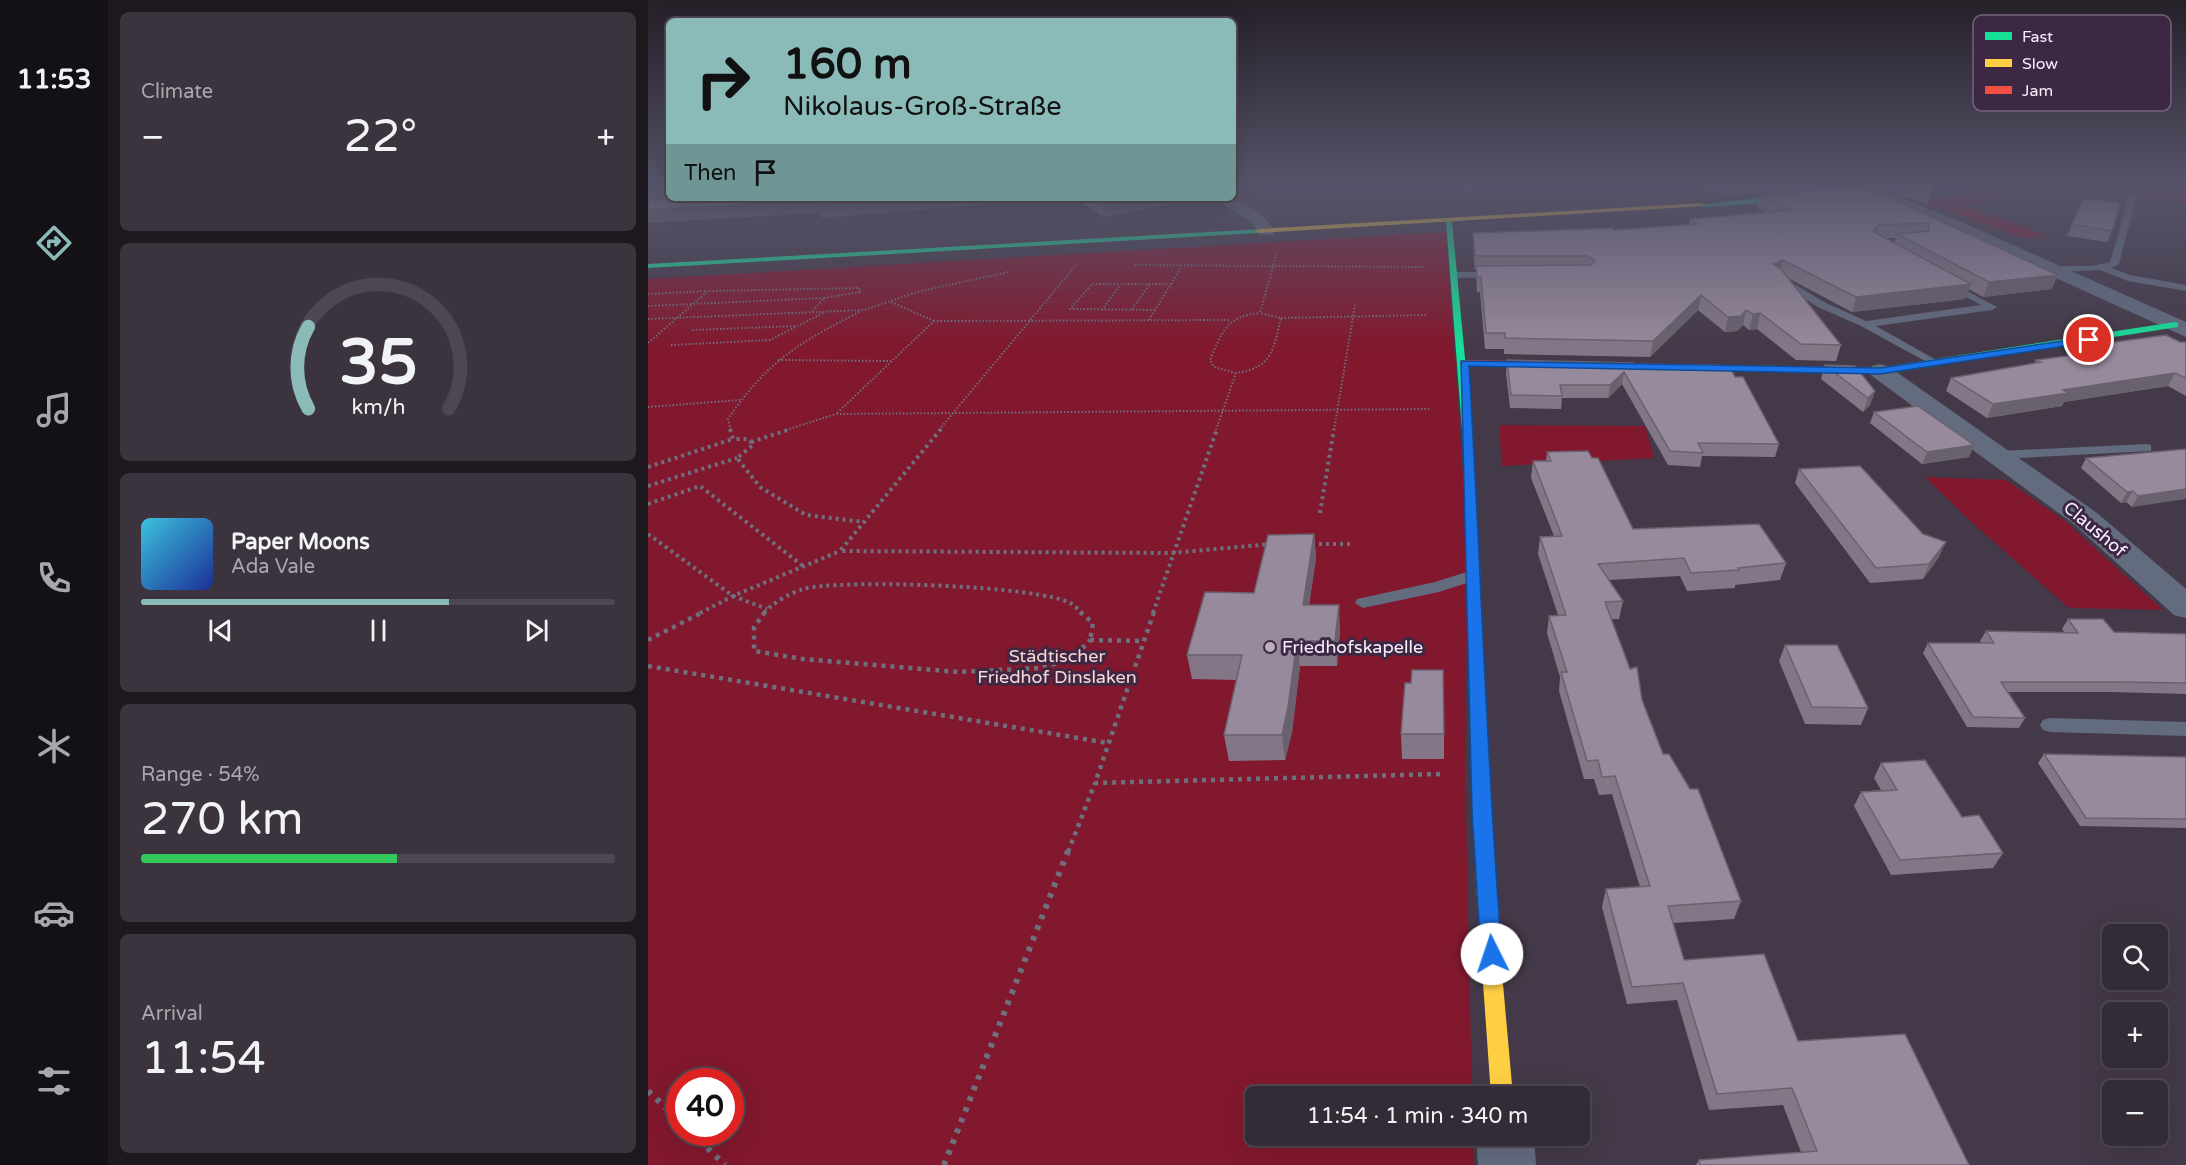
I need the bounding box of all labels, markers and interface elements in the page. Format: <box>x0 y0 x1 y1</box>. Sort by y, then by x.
legend <box>1973 15 2171 111</box>
text: Fast <box>2022 27 2053 47</box>
text: 160 m <box>783 39 912 90</box>
icon: right <box>684 42 762 120</box>
text: Slow <box>2022 54 2058 74</box>
text: 11:53 <box>17 63 91 96</box>
text: Climate <box>141 80 213 104</box>
text: Jam <box>2022 81 2053 101</box>
text: Nikolaus-Groß-Straße <box>783 90 1062 123</box>
text: 22° <box>344 110 417 164</box>
text: − <box>141 118 165 157</box>
text: + <box>596 118 615 157</box>
icon: arrive <box>749 156 782 189</box>
text: Then <box>684 160 737 186</box>
icon: directions <box>33 222 75 264</box>
pin <box>2063 314 2114 365</box>
icon: arrive <box>2072 323 2105 356</box>
text: 35 <box>339 326 417 401</box>
icon: music <box>33 389 75 431</box>
text: km/h <box>351 394 405 420</box>
street label: Claushof <box>2059 496 2131 562</box>
text: Paper Moons <box>231 529 370 555</box>
text: Ada Vale <box>231 555 315 579</box>
icon: phone <box>33 557 75 599</box>
icon: previous <box>204 614 237 647</box>
icon: pause <box>362 614 395 647</box>
icon: next <box>520 614 553 647</box>
place label: Friedhofskapelle <box>1282 636 1423 658</box>
marker: Friedhofskapelle <box>1263 640 1277 654</box>
park label: Städtischer Friedhof Dinslaken <box>977 645 1137 688</box>
icon: climate <box>33 725 75 767</box>
text: Range · 54% <box>141 763 260 787</box>
text: 270 km <box>141 793 303 847</box>
icon: car <box>33 892 75 934</box>
position arrow <box>1460 922 1524 986</box>
map controls <box>2102 924 2168 1146</box>
button: search <box>2102 924 2168 990</box>
text: Arrival <box>141 1002 203 1026</box>
button: + <box>2102 1002 2168 1068</box>
text: 11:54 <box>141 1032 266 1086</box>
icon: filters <box>33 1060 75 1102</box>
speed limit sign: 40 <box>666 1068 744 1146</box>
button: − <box>2102 1080 2168 1146</box>
text: 11:54 · 1 min · 340 m <box>1307 1103 1528 1129</box>

